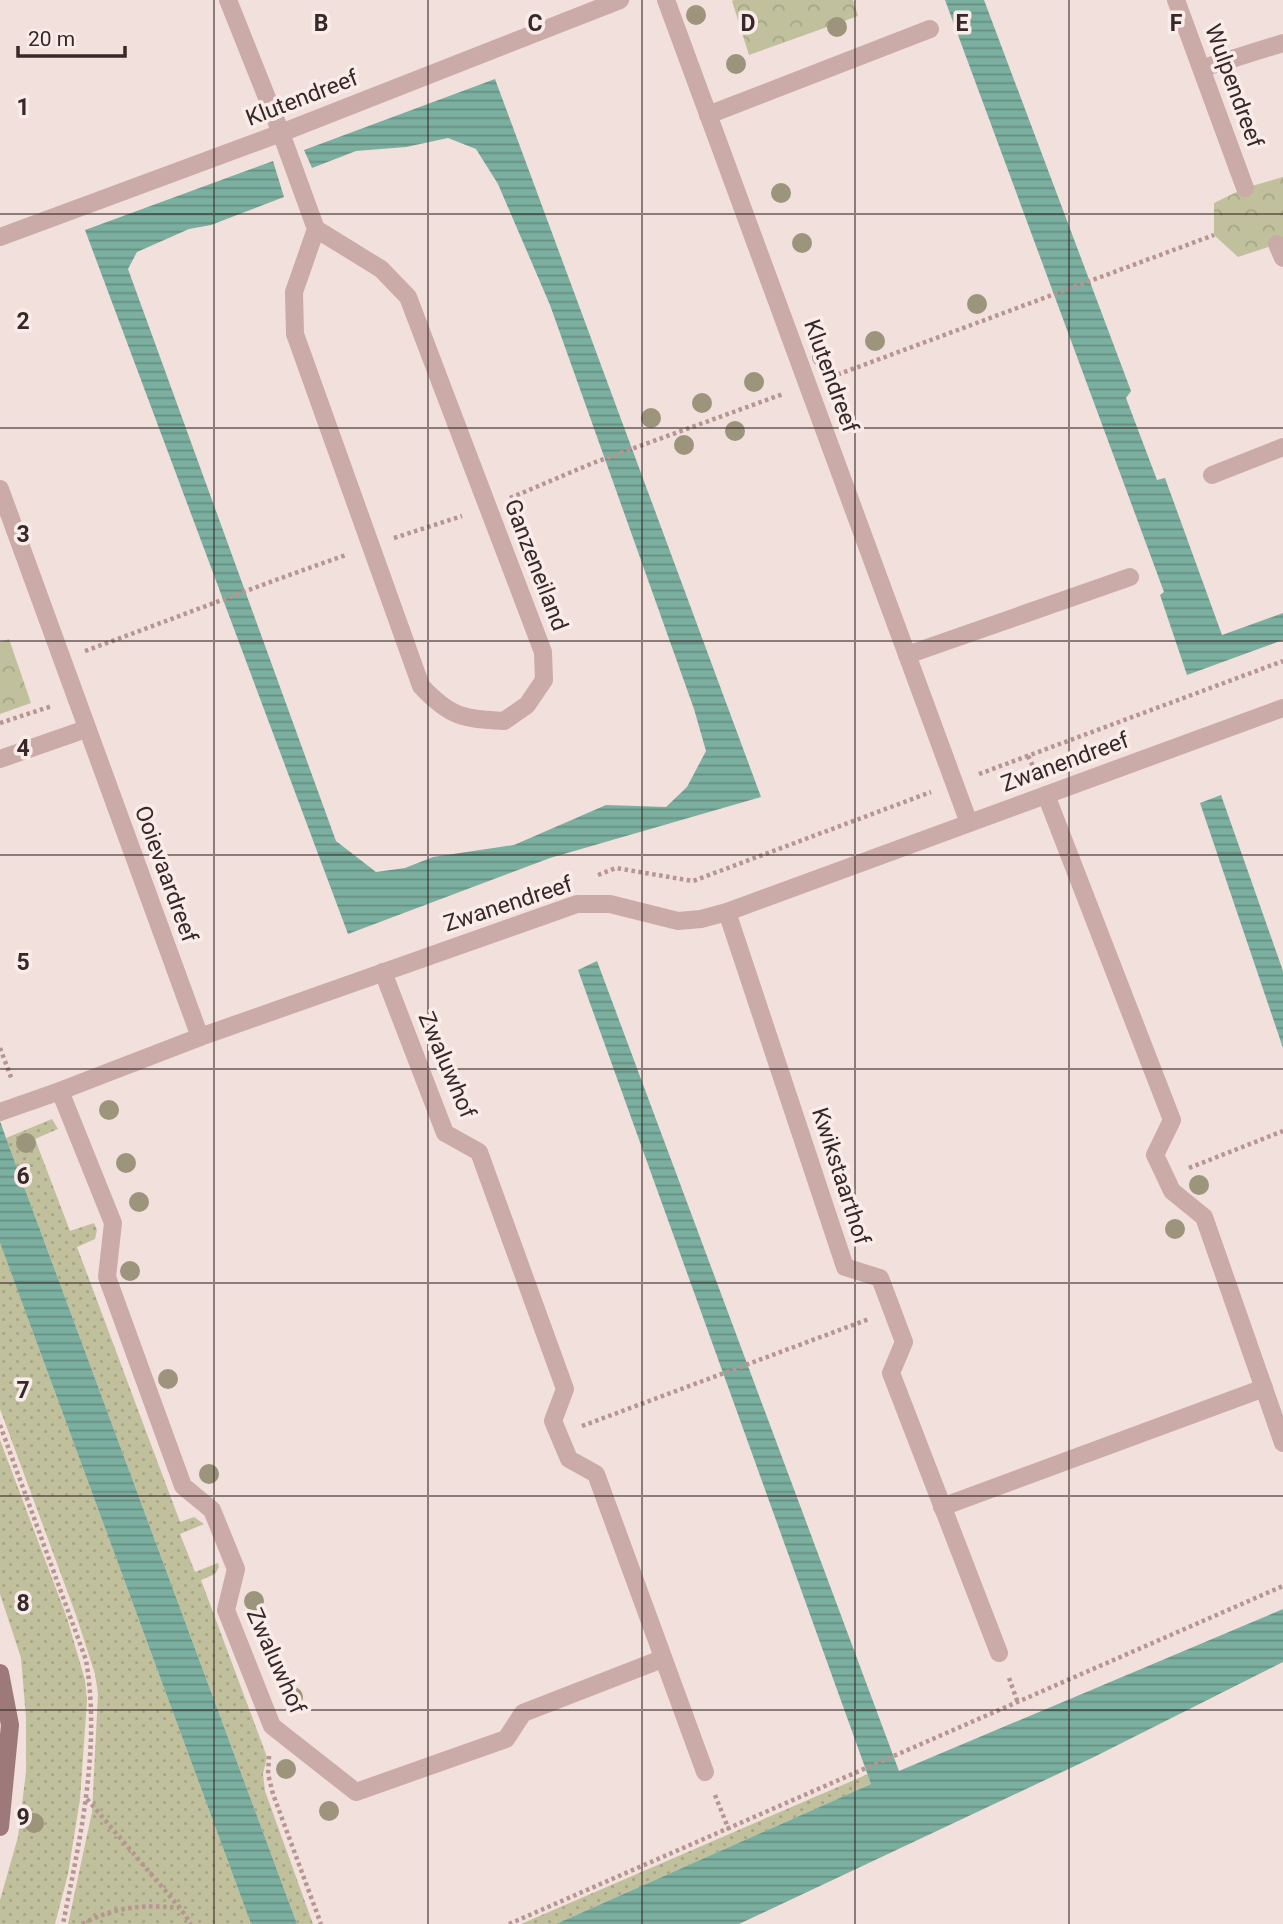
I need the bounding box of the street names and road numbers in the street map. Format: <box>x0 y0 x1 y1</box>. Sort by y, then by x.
street label: Wulpendreef <box>1199 21 1269 152</box>
street label: Klutendreef <box>242 64 363 132</box>
street label: Klutendreef <box>798 316 864 437</box>
street label: Ganzeneiland <box>499 495 573 635</box>
street label: Zwanendreef <box>998 726 1133 798</box>
street label: Ooievaardreef <box>129 802 203 947</box>
street label: Zwanendreef <box>440 870 577 938</box>
street label: Zwaluwhof <box>413 1008 482 1123</box>
street label: Kwikstaarthof <box>806 1104 876 1249</box>
street label: Zwaluwhof <box>241 1604 312 1719</box>

